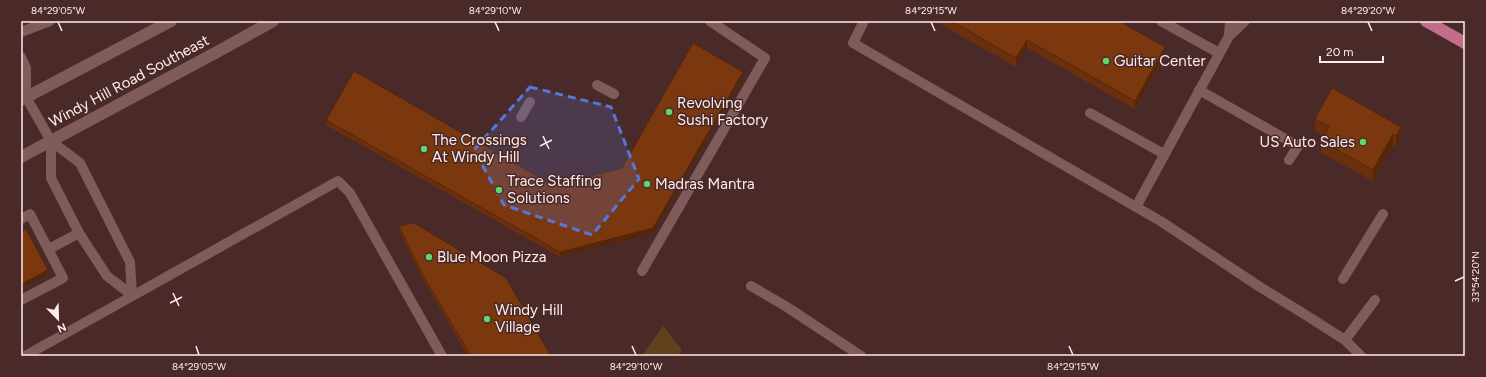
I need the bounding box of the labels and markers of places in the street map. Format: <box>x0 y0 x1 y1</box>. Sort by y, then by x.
place label: Guitar Center <box>1114 52 1206 70</box>
marker: Guitar Center <box>1101 56 1111 66</box>
place label: Revolving Sushi Factory <box>677 94 768 129</box>
marker: Revolving Sushi Factory <box>664 107 674 117</box>
place label: The Crossings At Windy Hill <box>432 131 527 166</box>
place label: US Auto Sales <box>1260 133 1355 151</box>
marker: US Auto Sales <box>1358 137 1368 147</box>
marker: The Crossings At Windy Hill <box>419 144 429 154</box>
place label: Trace Staffing Solutions <box>507 172 602 207</box>
place label: Madras Mantra <box>655 175 755 193</box>
marker: Madras Mantra <box>642 179 652 189</box>
marker: Trace Staffing Solutions <box>494 185 504 195</box>
place label: Blue Moon Pizza <box>437 248 546 266</box>
marker: Blue Moon Pizza <box>424 252 434 262</box>
place label: Windy Hill Village <box>495 301 563 336</box>
marker: Windy Hill Village <box>482 314 492 324</box>

